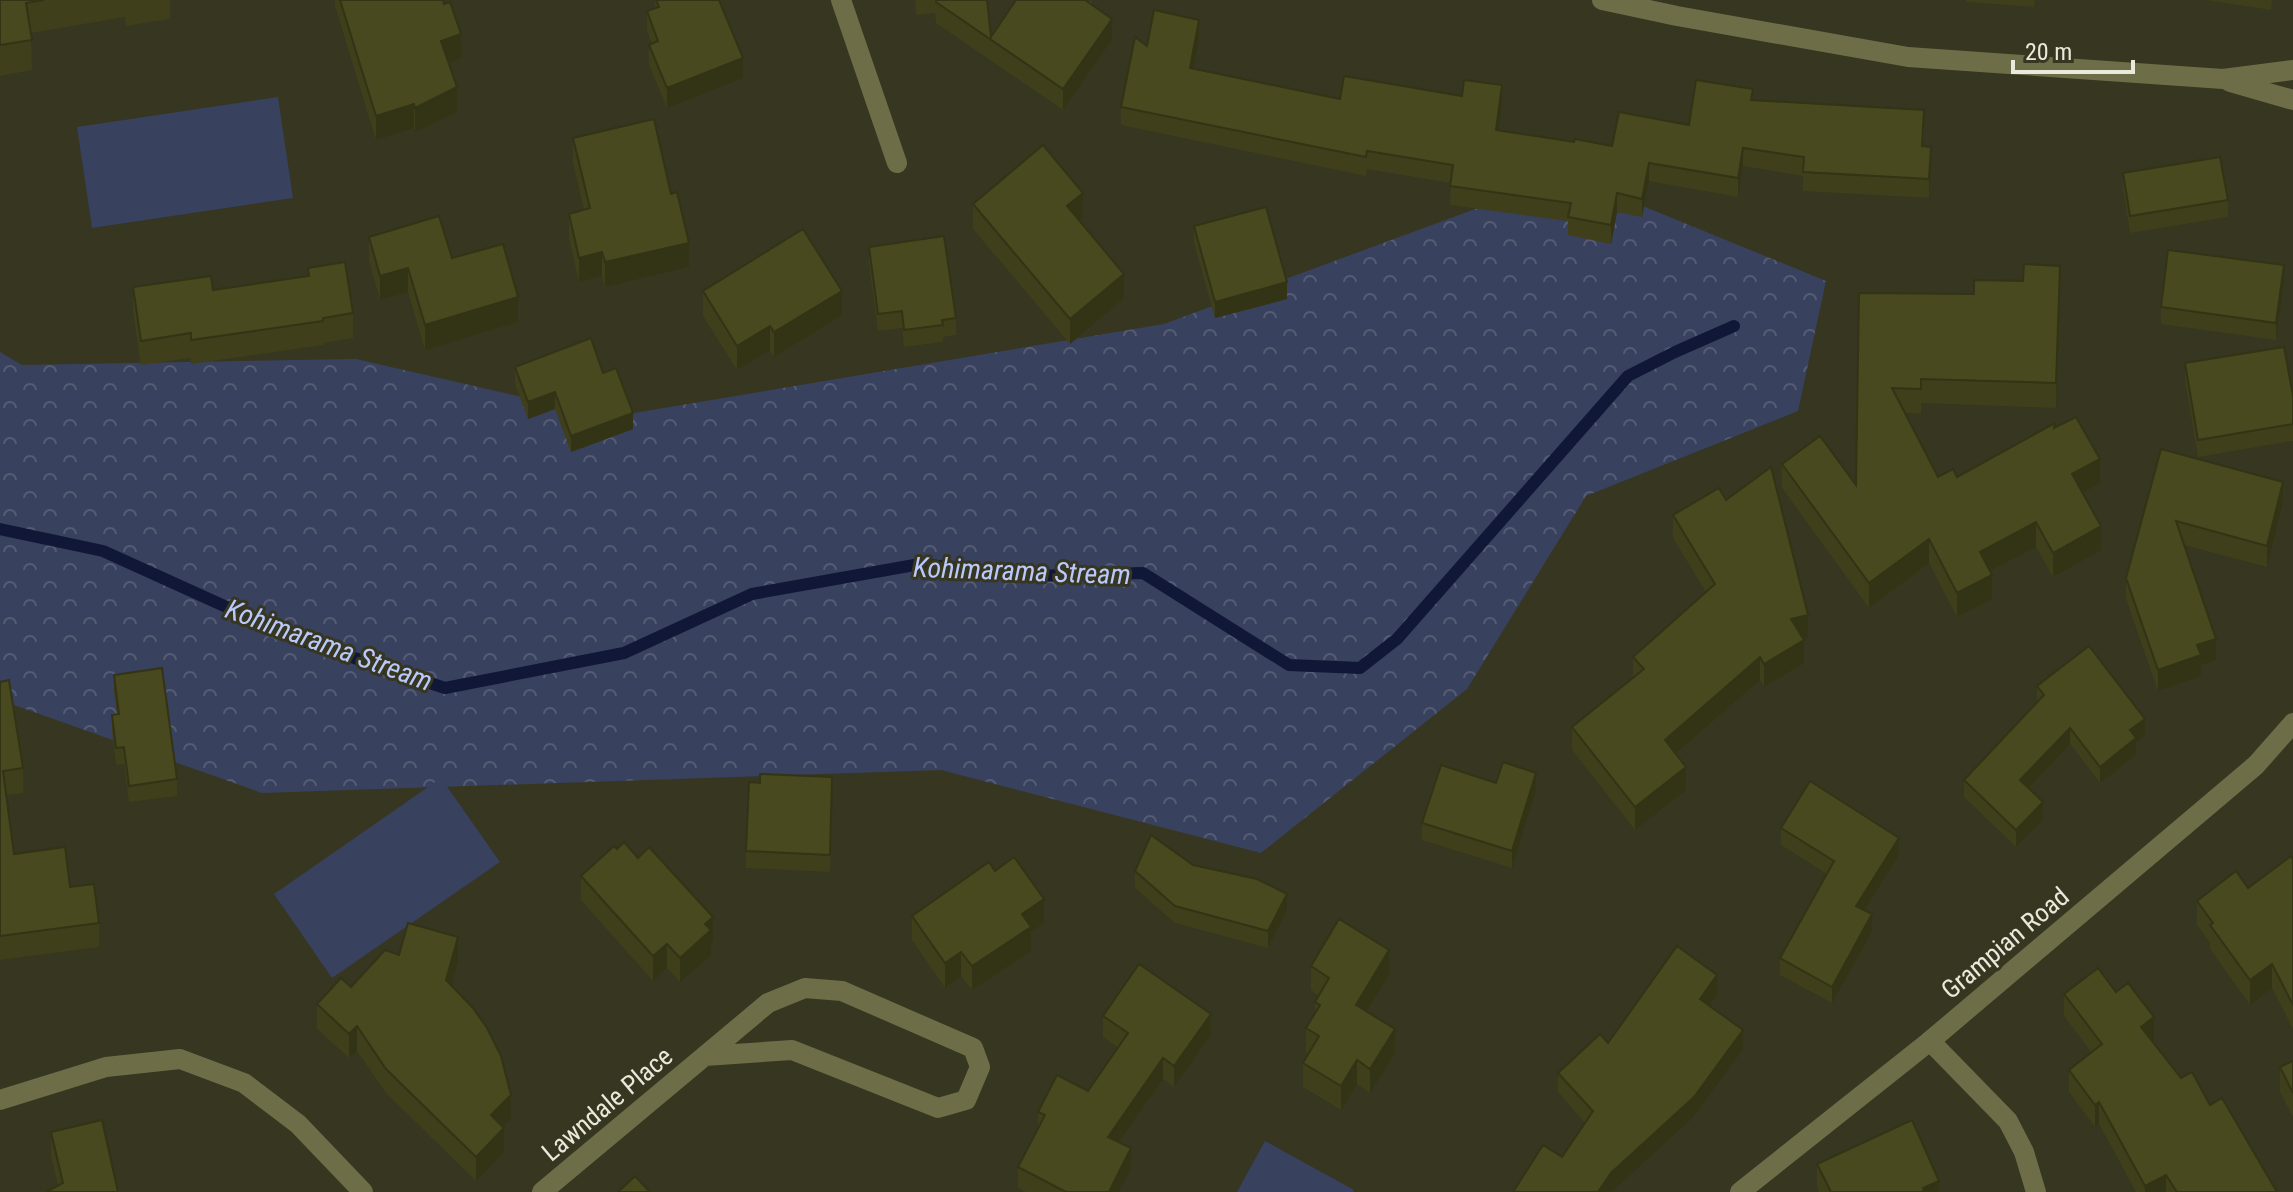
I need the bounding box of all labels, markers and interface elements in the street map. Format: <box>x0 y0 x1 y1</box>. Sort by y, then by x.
scale bar <box>2013 24 2133 74</box>
text: 20 m <box>2025 38 2072 66</box>
water label: Kohimarama Stream <box>913 551 1131 591</box>
water label: Kohimarama Stream <box>221 592 437 698</box>
street label: Grampian Road <box>1935 881 2075 1005</box>
street label: Lawndale Place <box>536 1041 678 1167</box>

